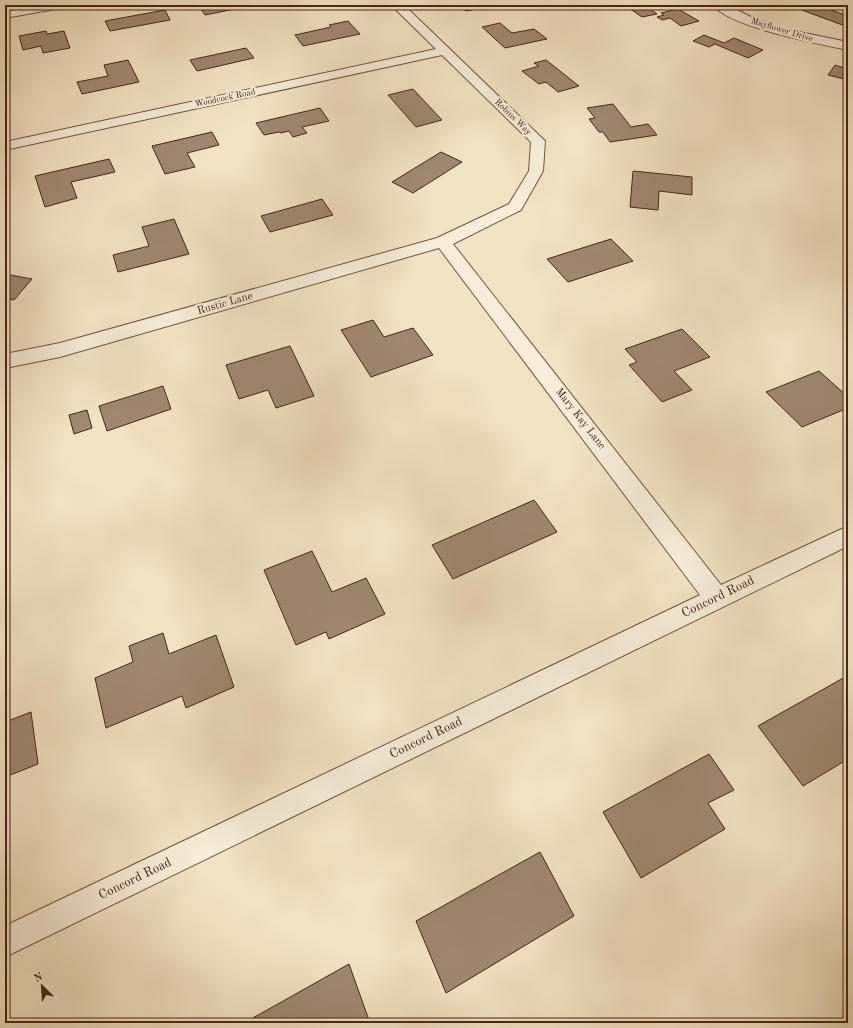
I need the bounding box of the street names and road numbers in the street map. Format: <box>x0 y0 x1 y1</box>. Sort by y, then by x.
street label: Mayflower Drive <box>750 16 814 44</box>
street label: Woodcock Road <box>194 87 257 109</box>
street label: Robins Way <box>493 97 533 137</box>
street label: Rustic Lane <box>196 291 254 317</box>
street label: Mary Kay Lane <box>553 386 607 452</box>
street label: Concord Road <box>680 574 757 620</box>
street label: Concord Road <box>388 715 465 761</box>
street label: Concord Road <box>97 856 174 902</box>

